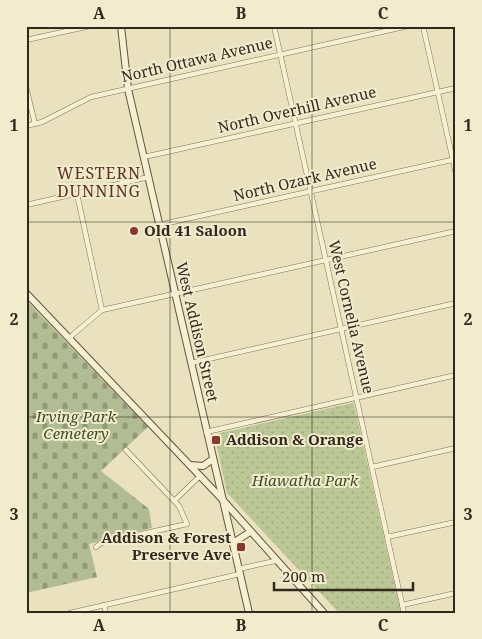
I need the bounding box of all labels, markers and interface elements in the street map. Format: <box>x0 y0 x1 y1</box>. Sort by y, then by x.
text: A <box>93 2 106 24</box>
text: B <box>236 2 247 24</box>
text: C <box>378 2 389 24</box>
street label: North Ottawa Avenue <box>119 32 274 86</box>
street label: North Overhill Avenue <box>216 81 378 137</box>
text: 1 <box>9 114 19 136</box>
text: 1 <box>463 114 473 136</box>
street label: North Ozark Avenue <box>231 153 378 205</box>
district label: WESTERN DUNNING <box>57 162 141 202</box>
place label: Old 41 Saloon <box>144 220 247 240</box>
marker: Old 41 Saloon <box>128 225 140 237</box>
street label: West Cornelia Avenue <box>325 238 379 395</box>
street label: West Addison Street <box>172 260 224 404</box>
text: 2 <box>9 308 19 330</box>
text: 2 <box>463 308 473 330</box>
park label: Irving Park Cemetery <box>35 406 116 443</box>
place label: Addison & Orange <box>226 429 363 449</box>
marker: Addison & Orange <box>210 434 222 446</box>
park label: Hiawatha Park <box>251 470 359 490</box>
text: 3 <box>9 503 19 525</box>
text: 3 <box>463 503 473 525</box>
place label: Addison & Forest Preserve Ave <box>101 527 231 564</box>
marker: Addison & Forest Preserve Ave <box>235 541 247 553</box>
scale bar <box>274 559 413 591</box>
text: 200 m <box>282 566 325 586</box>
text: A <box>93 614 106 636</box>
text: B <box>236 614 247 636</box>
text: C <box>378 614 389 636</box>

